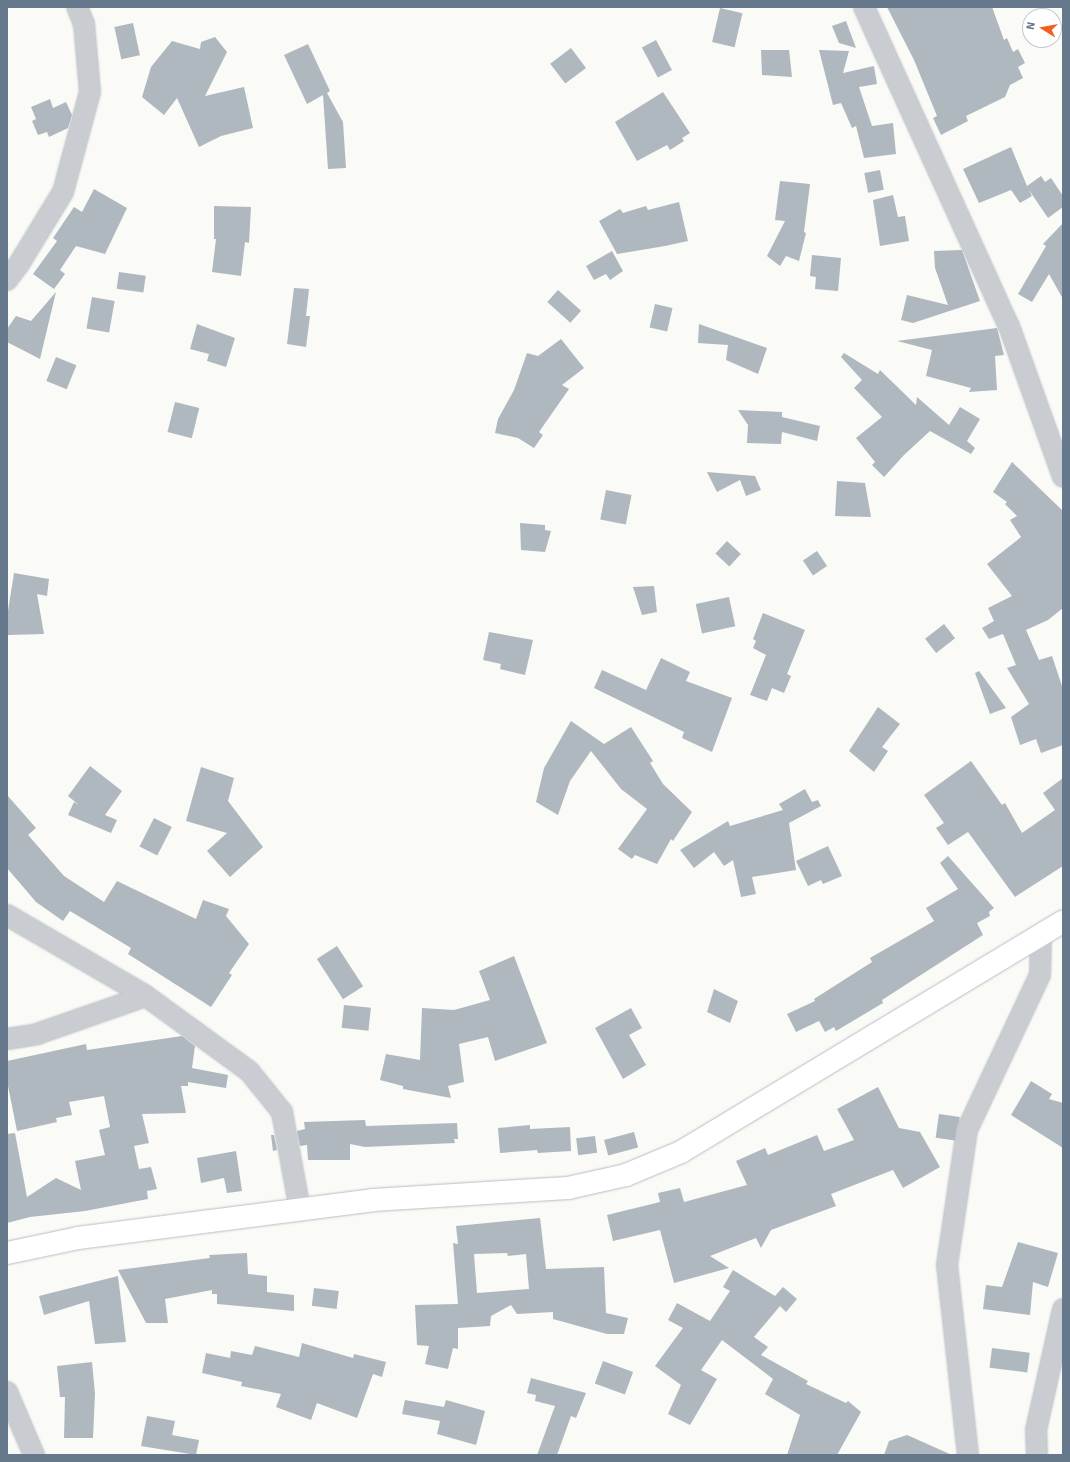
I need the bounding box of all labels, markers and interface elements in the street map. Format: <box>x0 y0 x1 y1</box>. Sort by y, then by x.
north arrow <box>1022 8 1062 48</box>
text: N <box>1024 21 1038 31</box>

